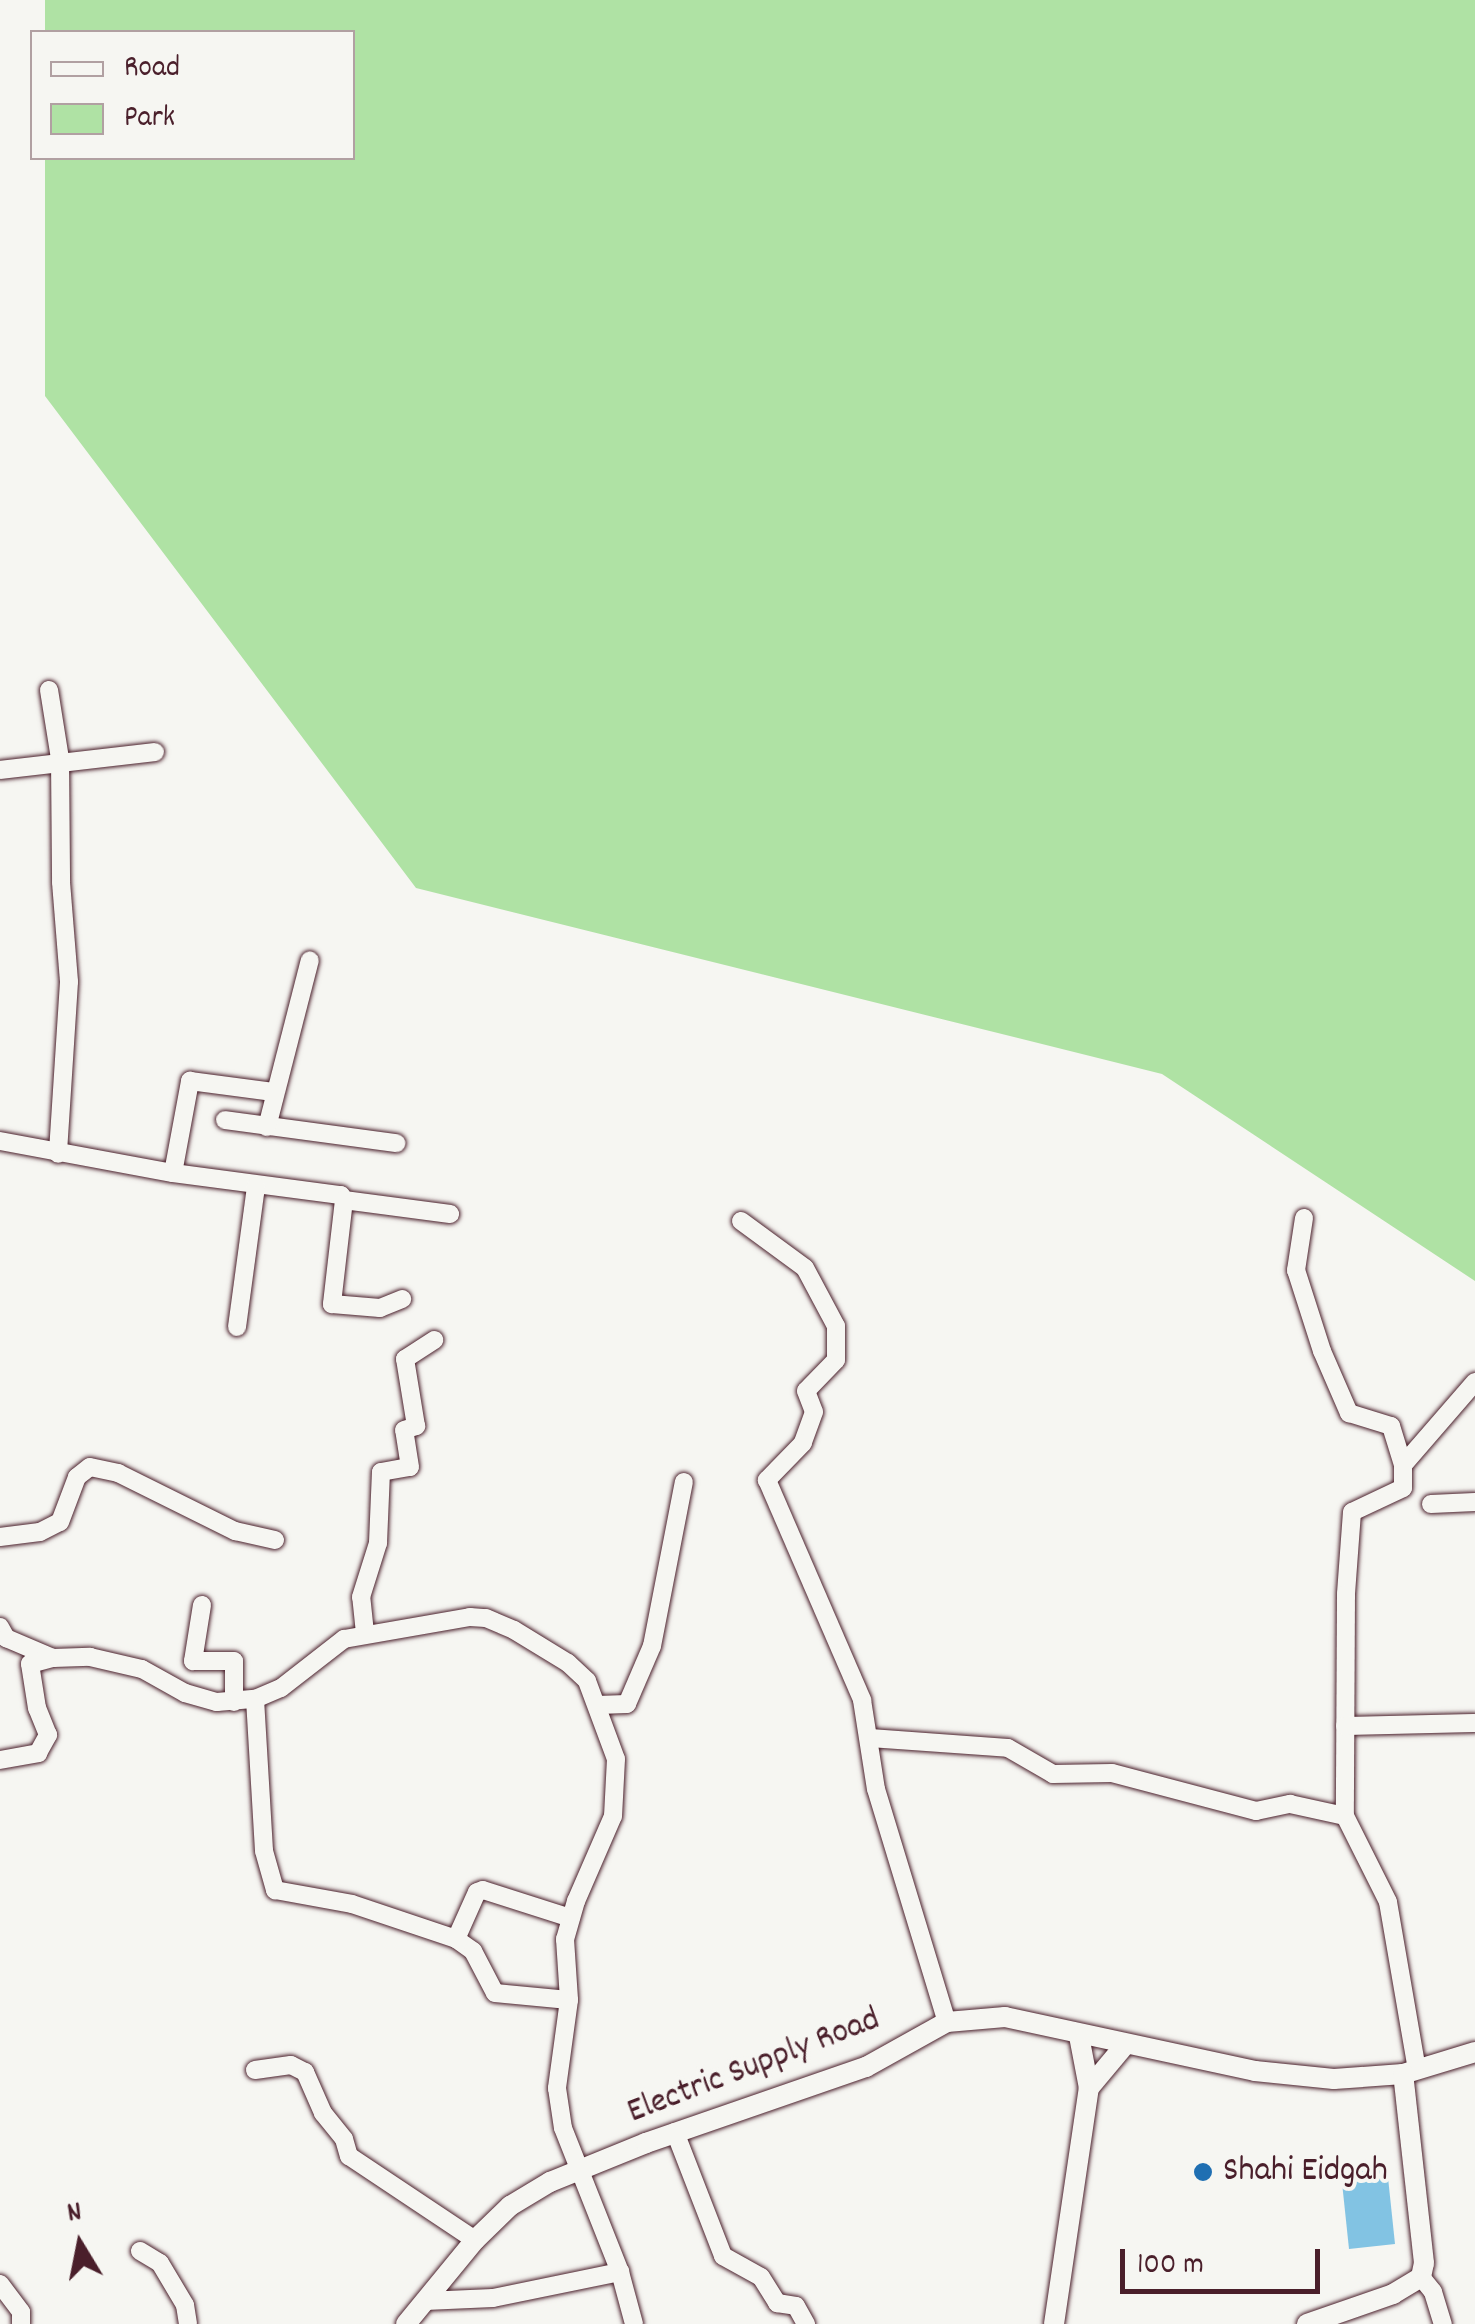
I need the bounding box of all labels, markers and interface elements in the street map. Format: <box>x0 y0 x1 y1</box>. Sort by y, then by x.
legend <box>30 30 355 160</box>
text: Road <box>124 48 180 91</box>
text: Park <box>124 98 175 141</box>
street label: Electric Supply Road <box>622 2000 886 2134</box>
place label: Shahi Eidgah <box>1223 2151 1388 2193</box>
marker: Shahi Eidgah <box>1192 2161 1214 2183</box>
north arrow <box>30 2194 130 2294</box>
text: N <box>65 2194 85 2235</box>
scale bar <box>1125 2229 1325 2291</box>
text: 100 m <box>1137 2245 1204 2288</box>

